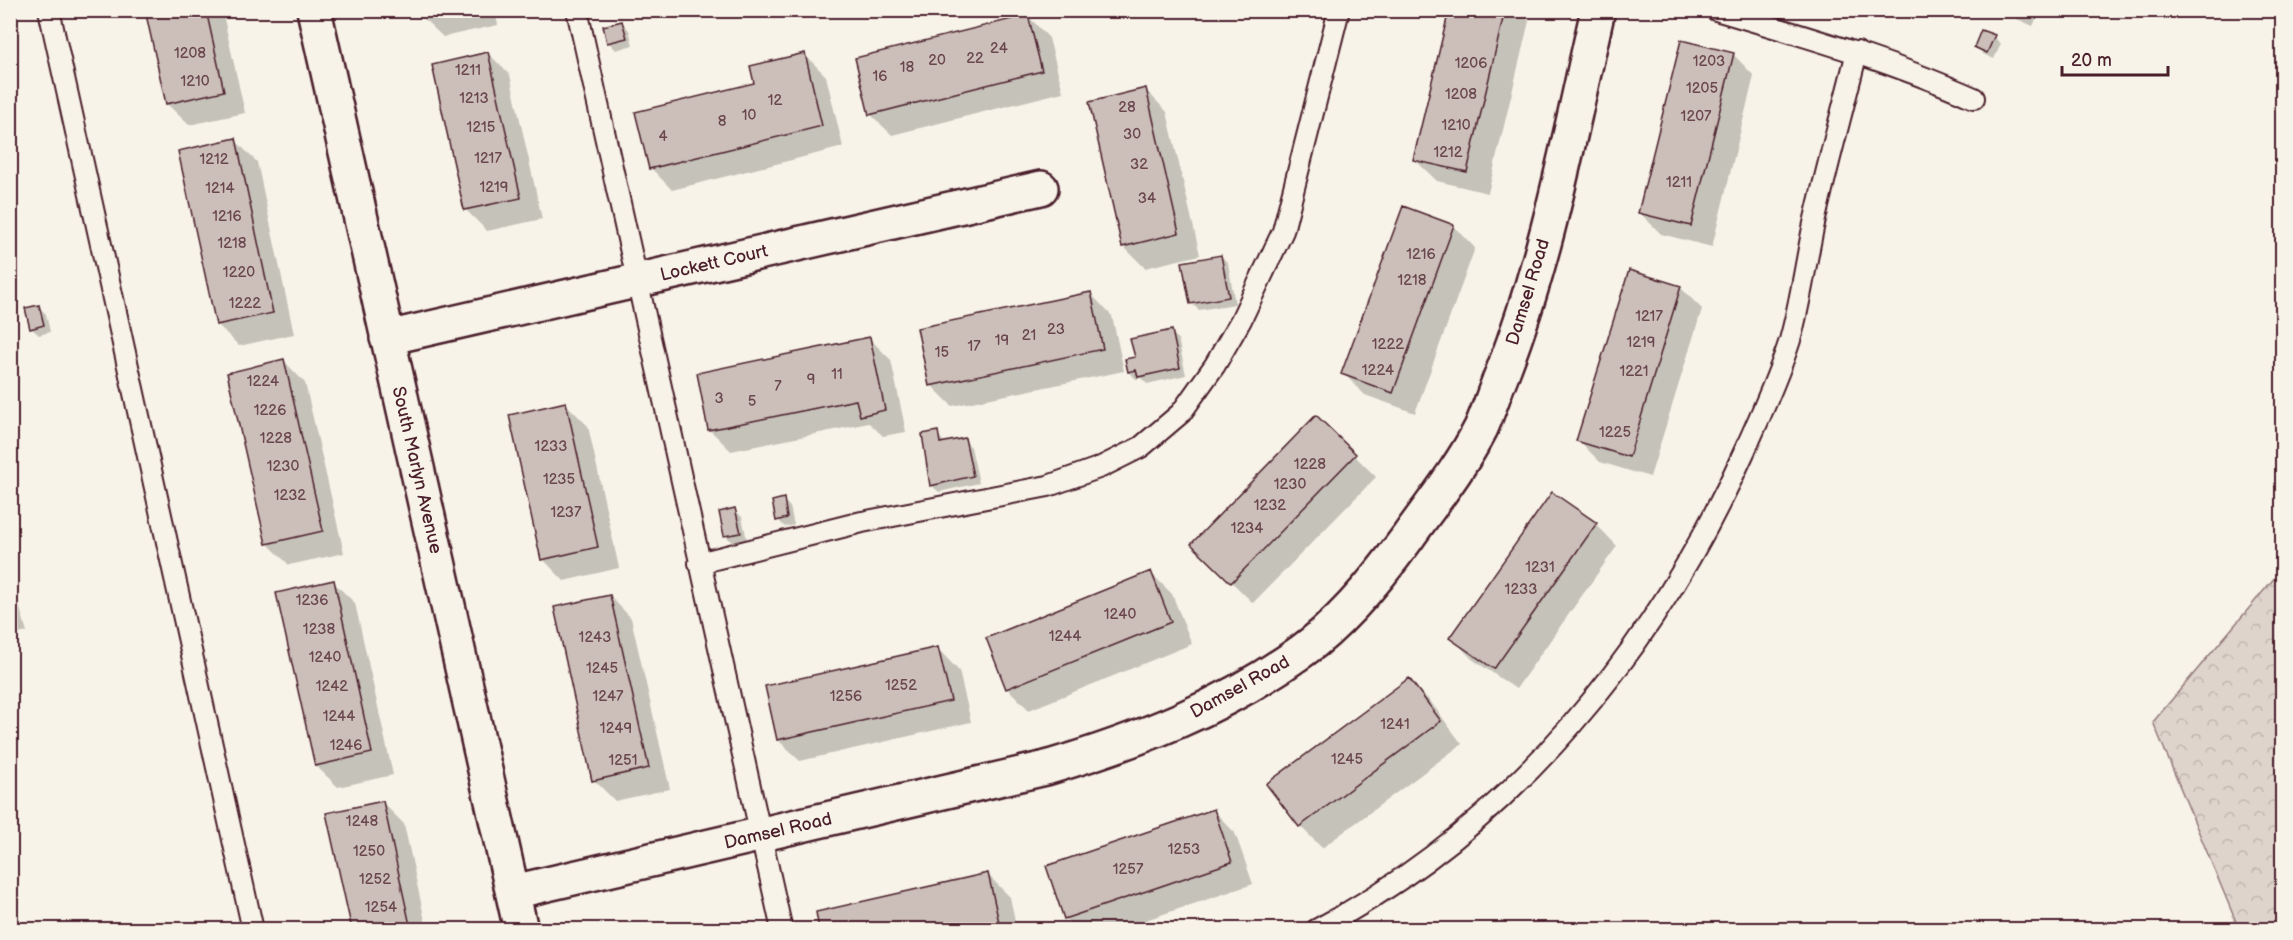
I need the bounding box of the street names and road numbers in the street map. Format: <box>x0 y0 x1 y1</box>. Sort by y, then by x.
street label: Damsel Road <box>1502 236 1554 348</box>
street label: Lockett Court <box>658 240 770 286</box>
street label: South Marlyn Avenue <box>388 384 447 556</box>
street label: Damsel Road <box>1187 651 1293 723</box>
street label: Damsel Road <box>722 808 834 854</box>

